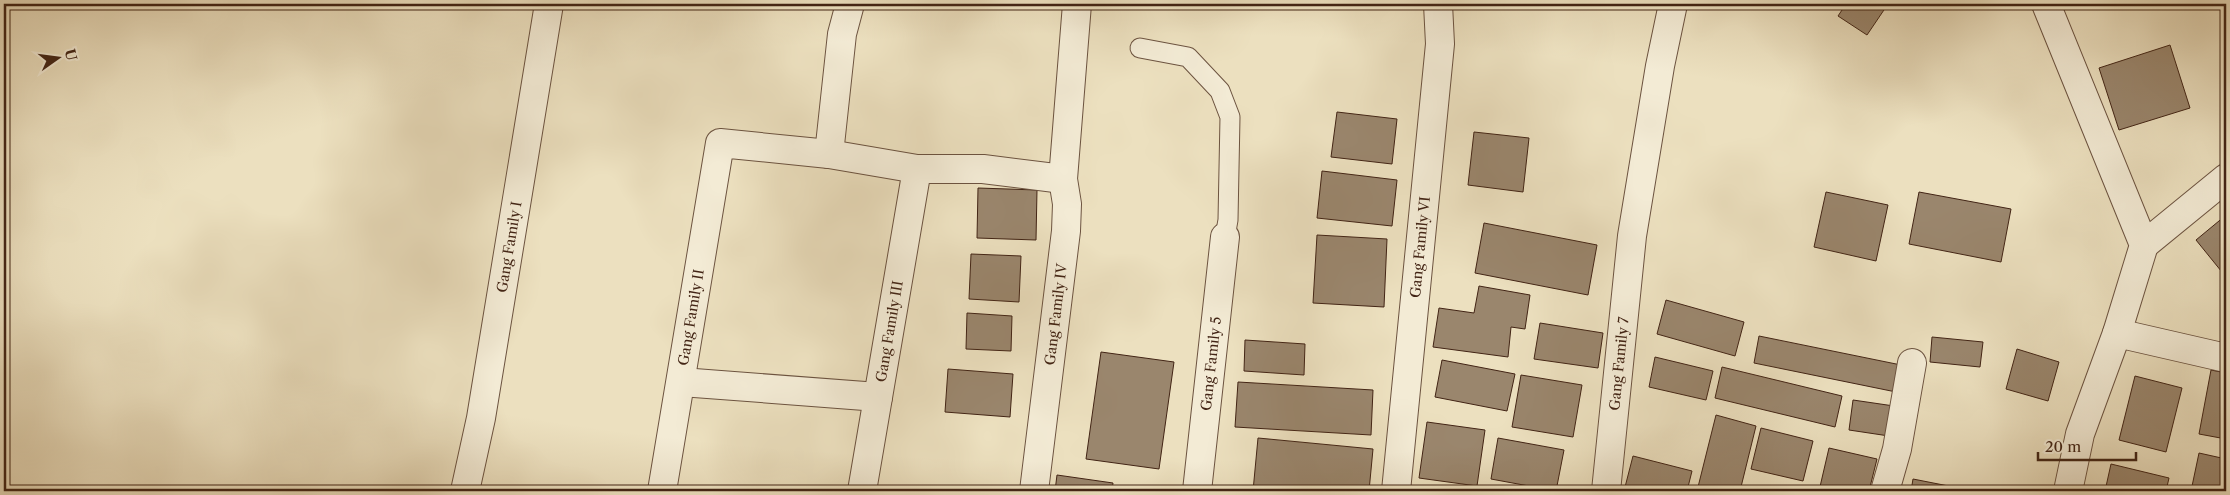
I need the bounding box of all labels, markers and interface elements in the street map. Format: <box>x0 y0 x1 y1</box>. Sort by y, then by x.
north arrow <box>32 32 82 82</box>
text: U <box>61 47 81 63</box>
street label: Gang Family VI <box>1406 196 1434 299</box>
street label: Gang Family I <box>493 200 525 294</box>
street label: Gang Family IV <box>1041 262 1071 366</box>
street label: Gang Family II <box>674 268 708 367</box>
street label: Gang Family III <box>872 279 907 384</box>
street label: Gang Family 5 <box>1197 316 1225 412</box>
street label: Gang Family 7 <box>1605 316 1633 411</box>
scale bar <box>2038 430 2135 462</box>
text: 20 m <box>2045 437 2081 456</box>

